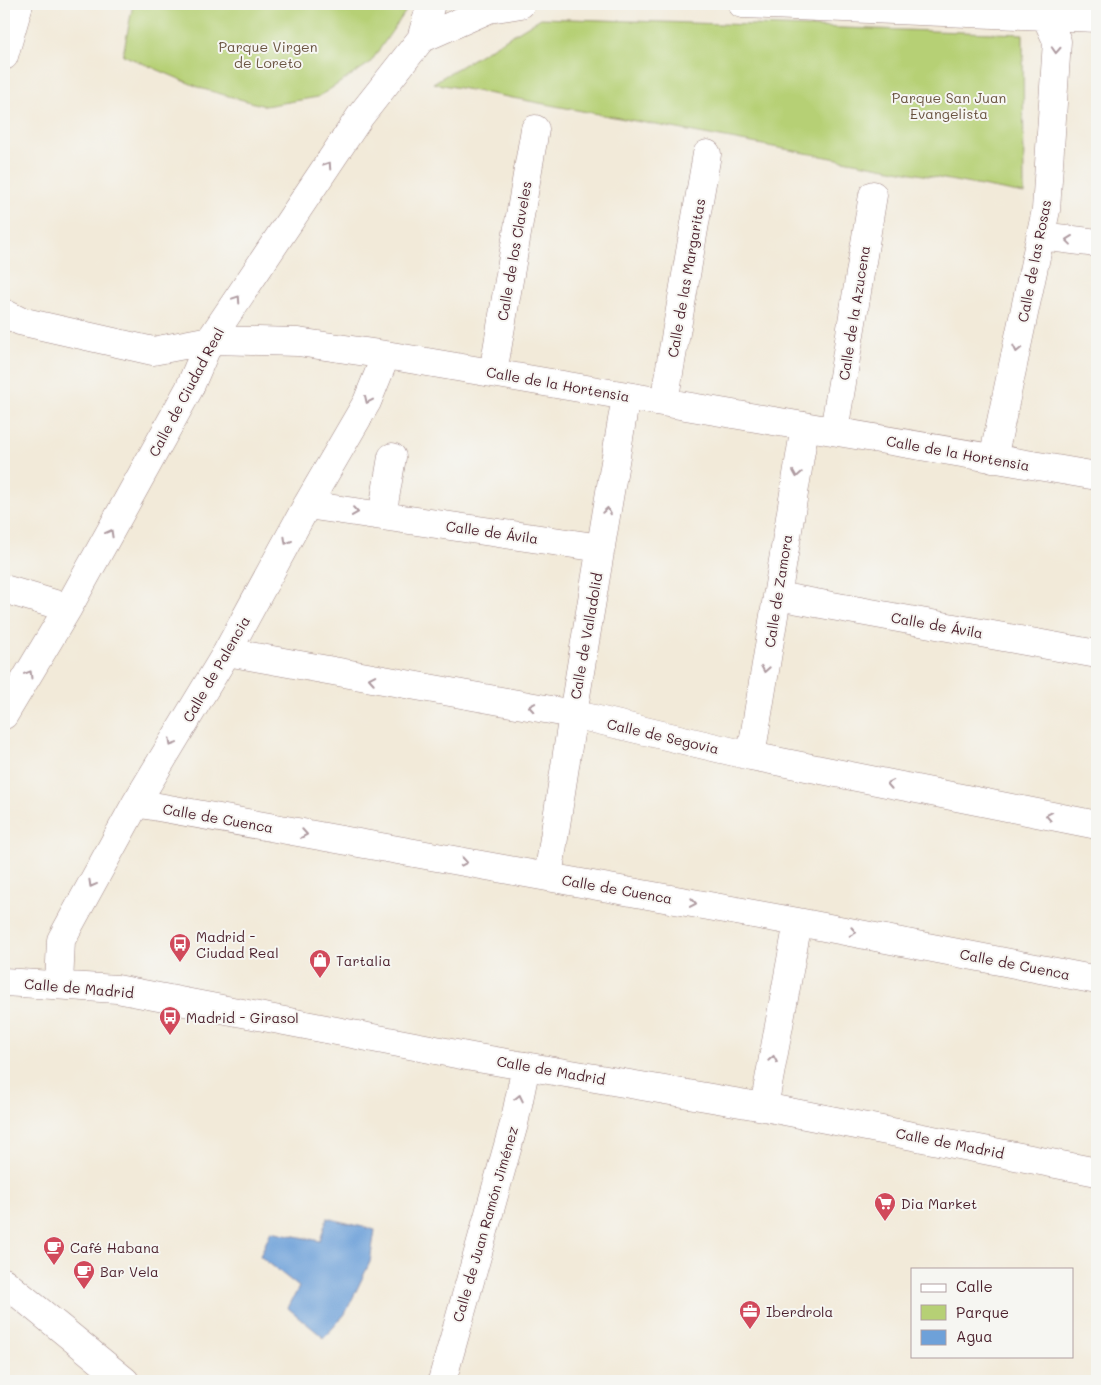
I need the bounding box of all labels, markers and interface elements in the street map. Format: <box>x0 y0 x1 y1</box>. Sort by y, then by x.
park label: Parque Virgen de Loreto <box>219 37 317 72</box>
one-way arrow <box>1051 46 1062 54</box>
park label: Parque San Juan Evangelista <box>892 88 1006 123</box>
one-way arrow <box>322 161 331 170</box>
street label: Calle de los Claveles <box>492 180 536 322</box>
street label: Calle de las Margaritas <box>663 197 709 359</box>
street label: Calle de las Rosas <box>1013 198 1055 324</box>
one-way arrow <box>1065 235 1073 245</box>
street label: Calle de la Azucena <box>834 244 874 382</box>
one-way arrow <box>231 296 241 305</box>
street label: Calle de Ciudad Real <box>144 324 228 460</box>
one-way arrow <box>1012 345 1022 354</box>
street label: Calle de la Hortensia <box>485 362 631 406</box>
one-way arrow <box>363 395 374 404</box>
street label: Calle de la Hortensia <box>885 431 1031 475</box>
one-way arrow <box>793 470 803 478</box>
one-way arrow <box>352 506 360 517</box>
one-way arrow <box>602 507 612 515</box>
street label: Calle de Ávila <box>445 516 539 548</box>
one-way arrow <box>103 529 113 538</box>
street label: Calle de Zamora <box>760 533 796 649</box>
one-way arrow <box>284 536 294 545</box>
street label: Calle de Valladolid <box>566 571 607 701</box>
street label: Calle de Ávila <box>889 608 985 642</box>
street label: Calle de Palencia <box>178 613 254 725</box>
one-way arrow <box>761 665 771 673</box>
one-way arrow <box>22 670 32 679</box>
one-way arrow <box>368 674 377 684</box>
one-way arrow <box>528 703 537 713</box>
street label: Calle de Segovia <box>605 714 721 758</box>
one-way arrow <box>169 737 179 746</box>
one-way arrow <box>886 779 894 790</box>
street label: Calle de Cuenca <box>161 799 275 837</box>
one-way arrow <box>1045 811 1054 821</box>
one-way arrow <box>300 828 309 838</box>
one-way arrow <box>460 857 468 867</box>
street label: Calle de Cuenca <box>560 870 674 908</box>
one-way arrow <box>88 879 98 888</box>
one-way arrow <box>689 897 697 907</box>
place label: Madrid - Ciudad Real <box>196 927 279 962</box>
one-way arrow <box>848 927 857 937</box>
bus stop icon: Madrid - Ciudad Real <box>168 932 192 963</box>
street label: Calle de Cuenca <box>958 944 1072 984</box>
shop icon: Tartalia <box>308 948 332 979</box>
place label: Tartalia <box>336 951 391 970</box>
street label: Calle de Madrid <box>23 974 135 1002</box>
bus stop icon: Madrid - Girasol <box>158 1005 182 1036</box>
place label: Madrid - Girasol <box>186 1008 299 1027</box>
street label: Calle de Madrid <box>495 1051 607 1089</box>
one-way arrow <box>767 1055 777 1064</box>
one-way arrow <box>513 1094 524 1102</box>
street label: Calle de Madrid <box>894 1123 1006 1163</box>
street label: Calle de Juan Ramón Jiménez <box>448 1124 522 1324</box>
supermarket icon: Dia Market <box>873 1191 897 1222</box>
place label: Dia Market <box>901 1194 977 1213</box>
cafe icon: Café Habana <box>42 1235 66 1266</box>
place label: Café Habana <box>70 1238 160 1257</box>
cafe icon: Bar Vela <box>72 1259 96 1290</box>
place label: Bar Vela <box>100 1262 159 1281</box>
legend <box>911 1268 1074 1358</box>
text: Calle <box>956 1276 993 1296</box>
office icon: Iberdrola <box>738 1299 762 1330</box>
place label: Iberdrola <box>766 1302 833 1321</box>
text: Parque <box>956 1302 1009 1322</box>
text: Agua <box>956 1326 993 1346</box>

